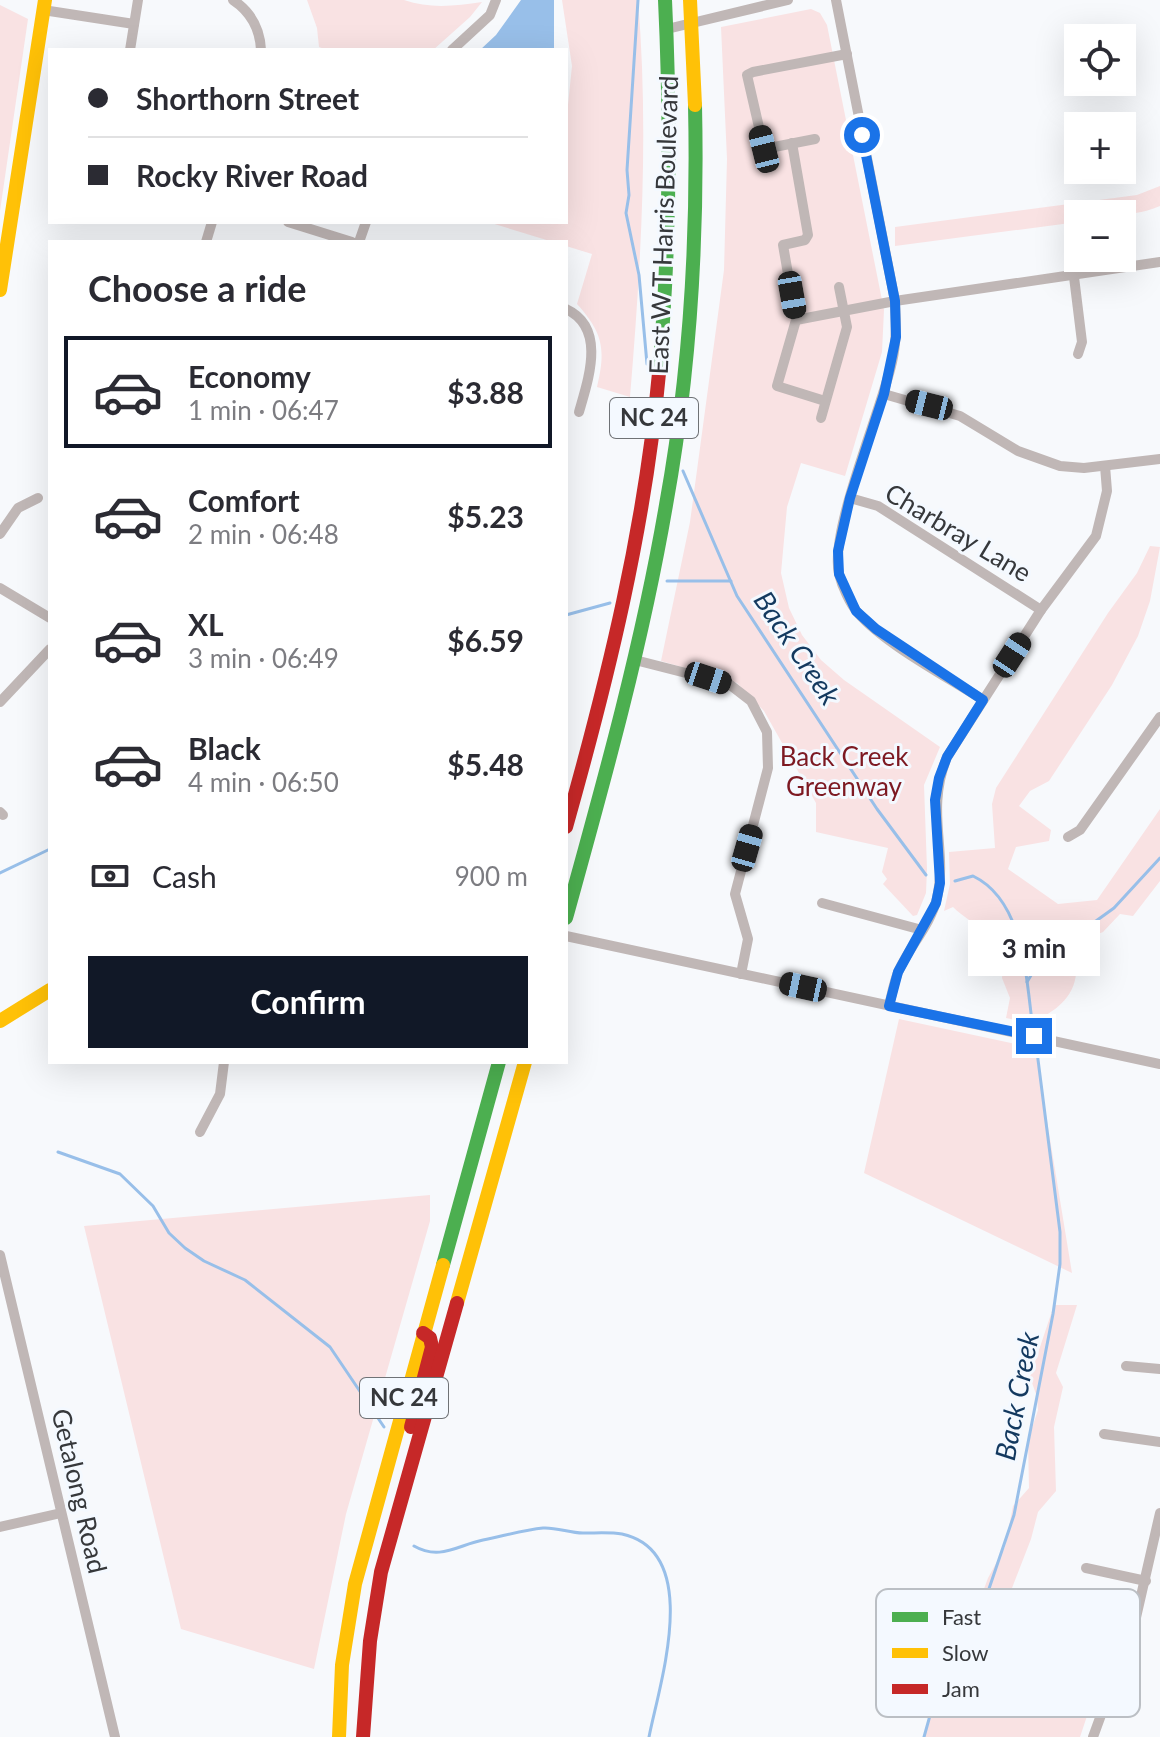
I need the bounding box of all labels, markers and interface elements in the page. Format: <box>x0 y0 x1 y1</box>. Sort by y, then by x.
map controls <box>1064 24 1136 272</box>
button: locate <box>1064 24 1136 96</box>
street label: East W T Harris Boulevard <box>642 75 684 375</box>
text: Shorthorn Street <box>136 80 359 116</box>
button: + <box>1064 112 1136 184</box>
route start <box>844 117 880 153</box>
car <box>747 123 781 175</box>
text: Rocky River Road <box>136 157 368 193</box>
button: − <box>1064 200 1136 272</box>
text: Choose a ride <box>88 266 307 310</box>
car <box>776 269 808 321</box>
icon: car <box>92 356 164 428</box>
text: Economy <box>188 358 311 394</box>
text: $3.88 <box>447 374 524 410</box>
car <box>903 388 955 422</box>
text: 1 min · 06:47 <box>188 394 339 426</box>
road number: NC 24 <box>610 398 698 438</box>
street label: Charbray Lane <box>880 476 1037 588</box>
icon: car <box>92 480 164 552</box>
text: Comfort <box>188 482 300 518</box>
text: $5.23 <box>447 498 524 534</box>
text: 2 min · 06:48 <box>188 518 339 550</box>
water label: Back Creek <box>747 584 849 711</box>
icon: car <box>92 604 164 676</box>
text: XL <box>188 606 224 642</box>
text: $6.59 <box>447 622 524 658</box>
car <box>989 628 1035 682</box>
text: 3 min · 06:49 <box>188 642 339 674</box>
car <box>681 659 735 697</box>
icon: car <box>92 728 164 800</box>
text: Black <box>188 730 261 766</box>
park label: Back Creek Greenway <box>780 740 909 802</box>
text: $5.48 <box>447 746 524 782</box>
text: 4 min · 06:50 <box>188 766 339 798</box>
car <box>729 822 765 874</box>
icon: cash <box>88 854 132 898</box>
text: Cash <box>152 858 217 894</box>
text: 900 m <box>455 860 528 892</box>
callout: 3 min <box>968 920 1100 976</box>
text: 3 min <box>1002 932 1066 964</box>
button: Confirm <box>88 956 528 1048</box>
car <box>777 970 829 1004</box>
route end <box>1016 1018 1052 1054</box>
water label: Back Creek <box>987 1328 1045 1463</box>
road number: NC 24 <box>360 1378 448 1418</box>
street label: Getalong Road <box>45 1405 114 1576</box>
legend <box>876 1589 1140 1717</box>
text: Fast <box>942 1603 981 1630</box>
text: Slow <box>942 1639 989 1666</box>
text: Jam <box>942 1675 980 1702</box>

